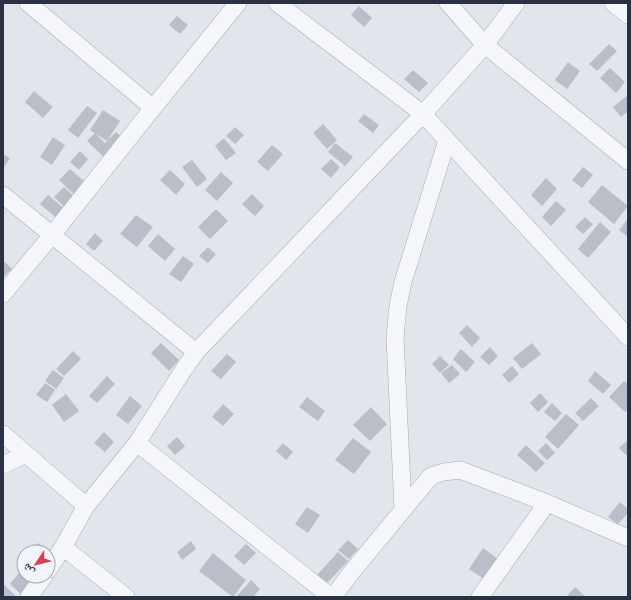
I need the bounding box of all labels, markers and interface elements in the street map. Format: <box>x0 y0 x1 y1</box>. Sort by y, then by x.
north arrow <box>16 544 56 584</box>
text: ش <box>19 560 38 579</box>

